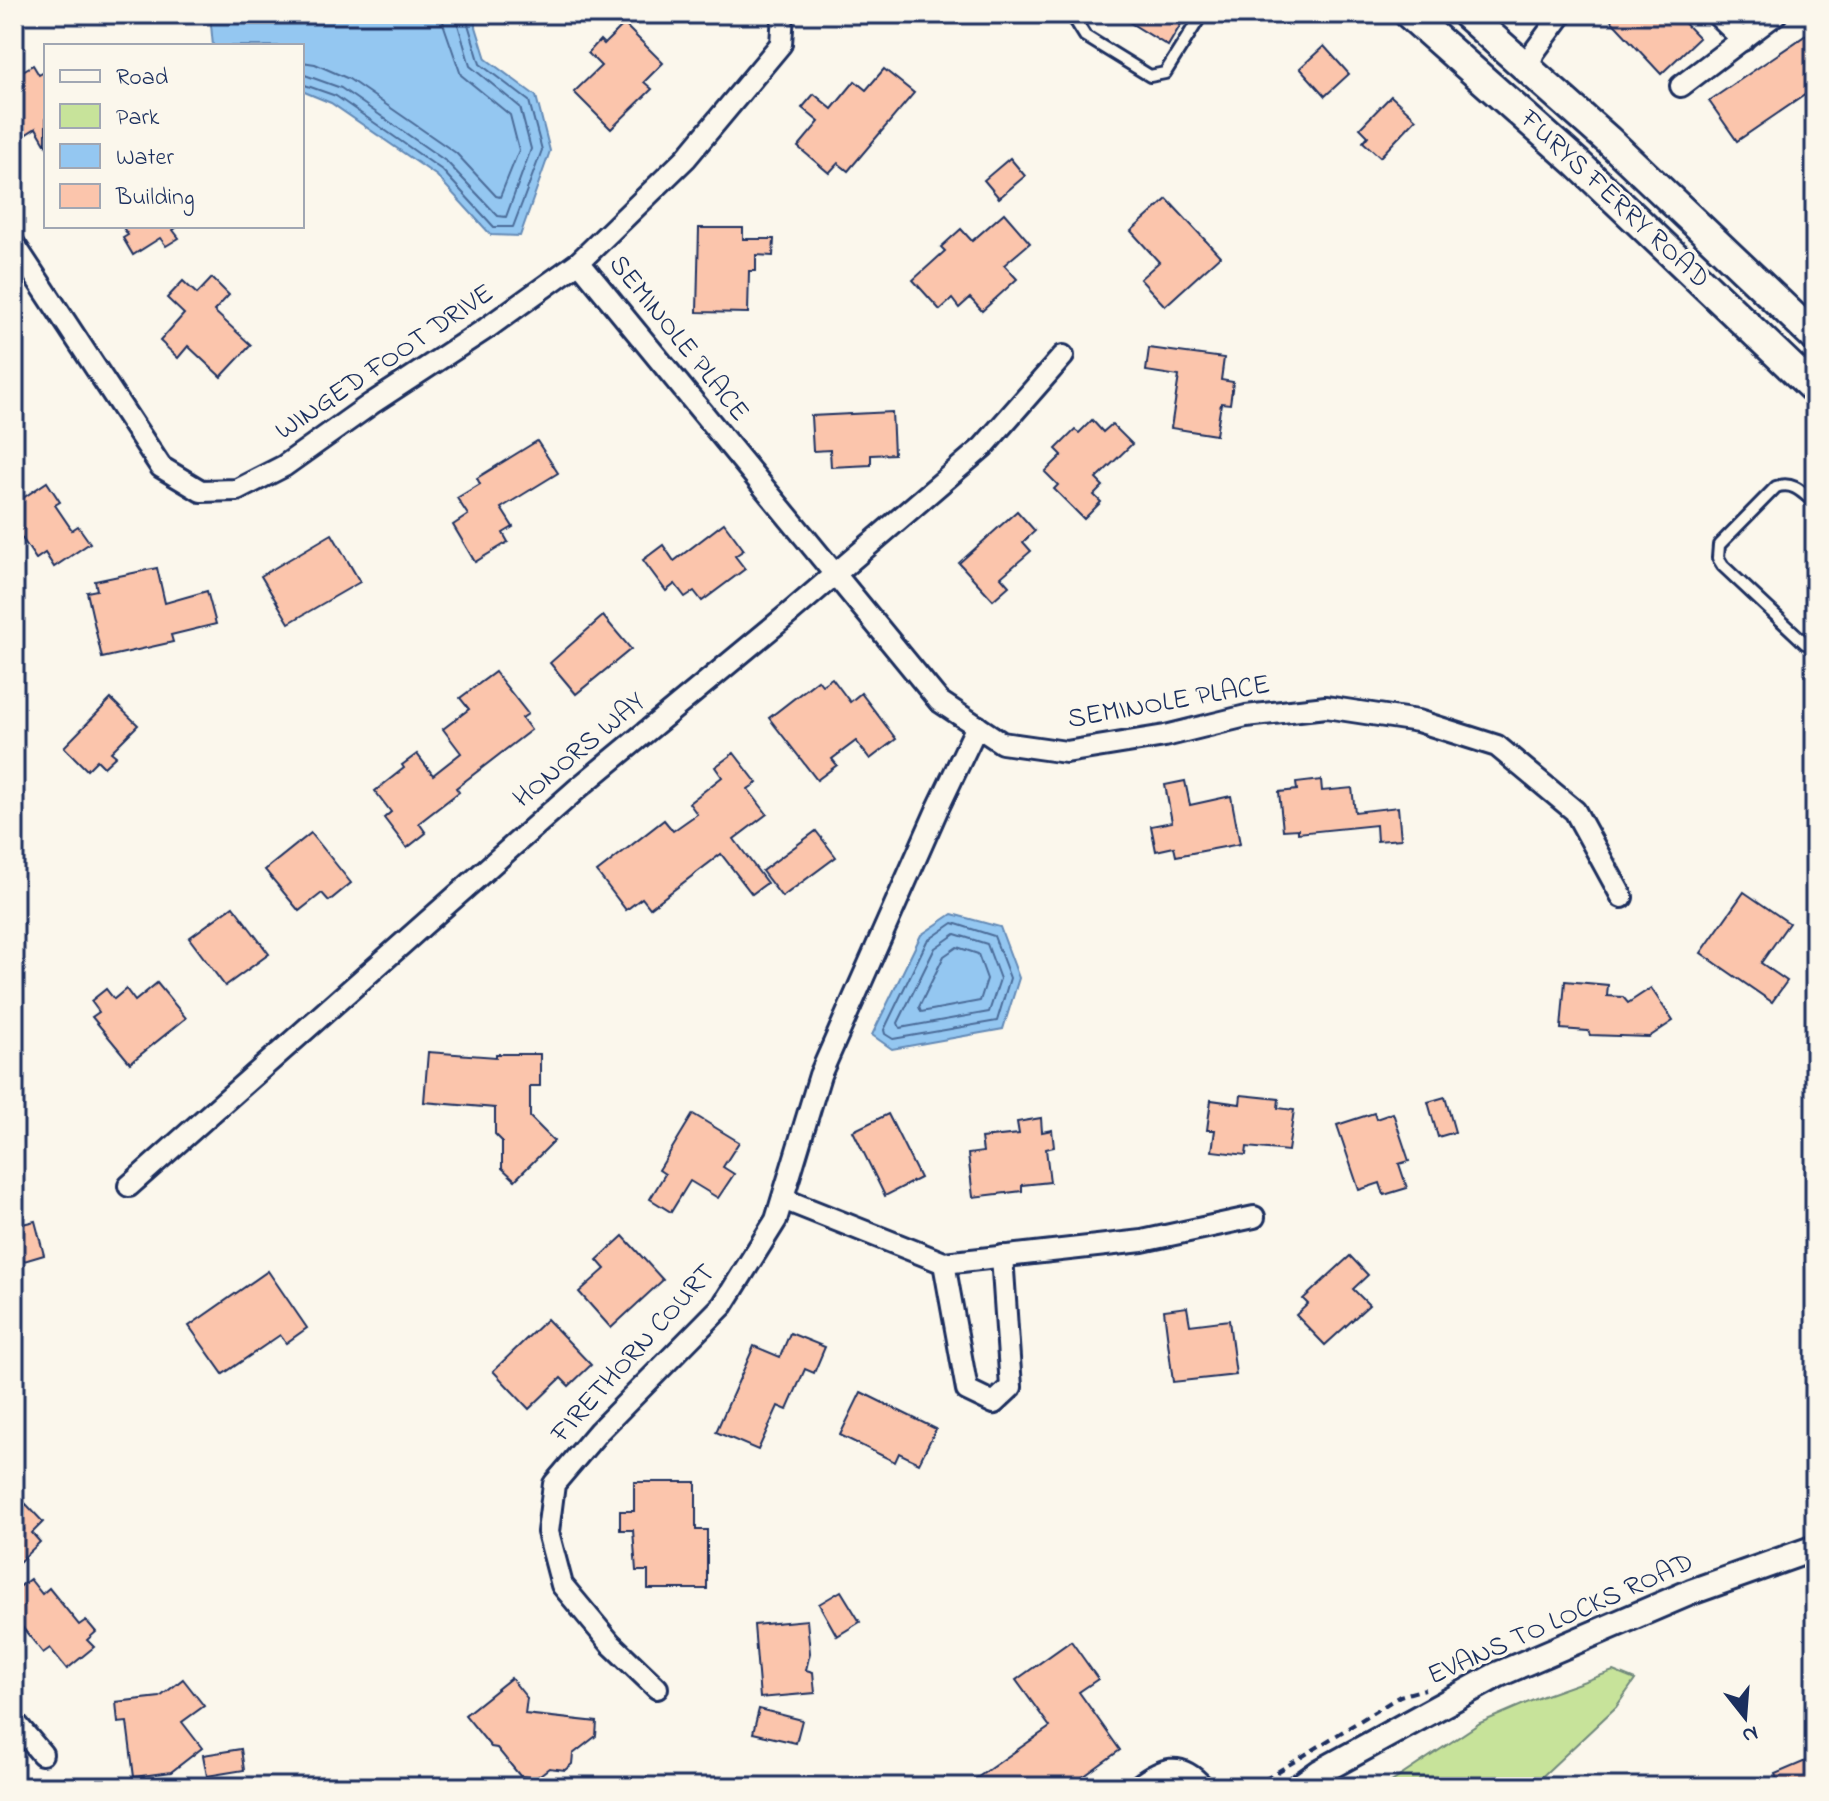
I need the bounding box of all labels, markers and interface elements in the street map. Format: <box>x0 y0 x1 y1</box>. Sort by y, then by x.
legend <box>44 44 304 228</box>
text: Road <box>116 61 169 96</box>
street label: FURYS FERRY ROAD <box>1509 100 1718 299</box>
text: Park <box>116 101 160 136</box>
text: Water <box>116 141 174 176</box>
text: Building <box>115 181 195 216</box>
street label: SEMINOLE PLACE <box>598 247 758 431</box>
street label: WINGED FOOT DRIVE <box>267 274 503 452</box>
street label: SEMINOLE PLACE <box>1065 665 1273 741</box>
street label: HONORS WAY <box>505 683 656 819</box>
street label: FIRETHORN COURT <box>541 1255 726 1454</box>
street label: EVANS TO LOCKS ROAD <box>1421 1543 1701 1697</box>
north arrow <box>1705 1677 1785 1757</box>
text: N <box>1738 1716 1762 1751</box>

